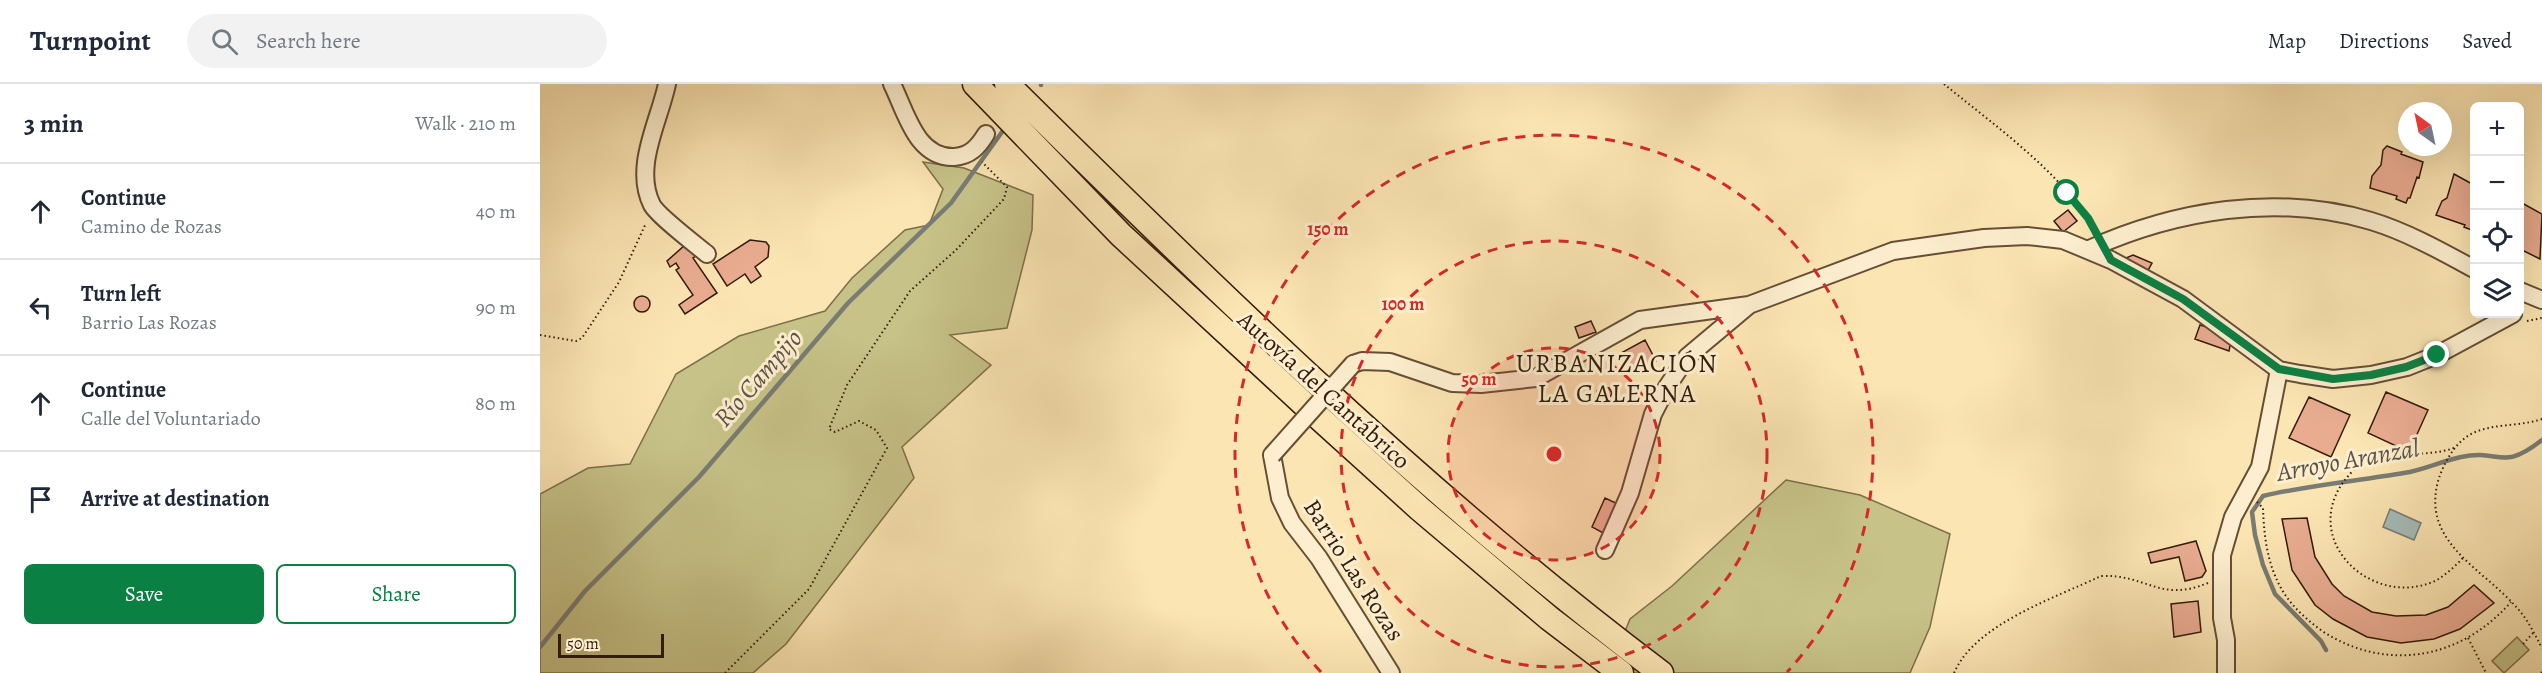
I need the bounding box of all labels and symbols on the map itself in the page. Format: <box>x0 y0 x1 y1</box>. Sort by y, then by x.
north arrow <box>2398 102 2452 156</box>
route start <box>2053 179 2079 205</box>
text: 150 m <box>1307 217 1349 241</box>
text: 100 m <box>1382 292 1424 316</box>
street label: Autovía del Cantábrico <box>1230 303 1417 476</box>
water label: Río Campijo <box>706 322 810 434</box>
route end <box>2423 341 2449 367</box>
district label: URBANIZACIÓN LA GALERNA <box>1516 346 1718 411</box>
text: 50 m <box>1462 367 1496 391</box>
water label: Arroyo Aranzal <box>2272 430 2422 490</box>
centre of rings <box>1544 444 1564 464</box>
street label: Barrio Las Rozas <box>1296 493 1412 647</box>
scale bar <box>558 631 664 658</box>

